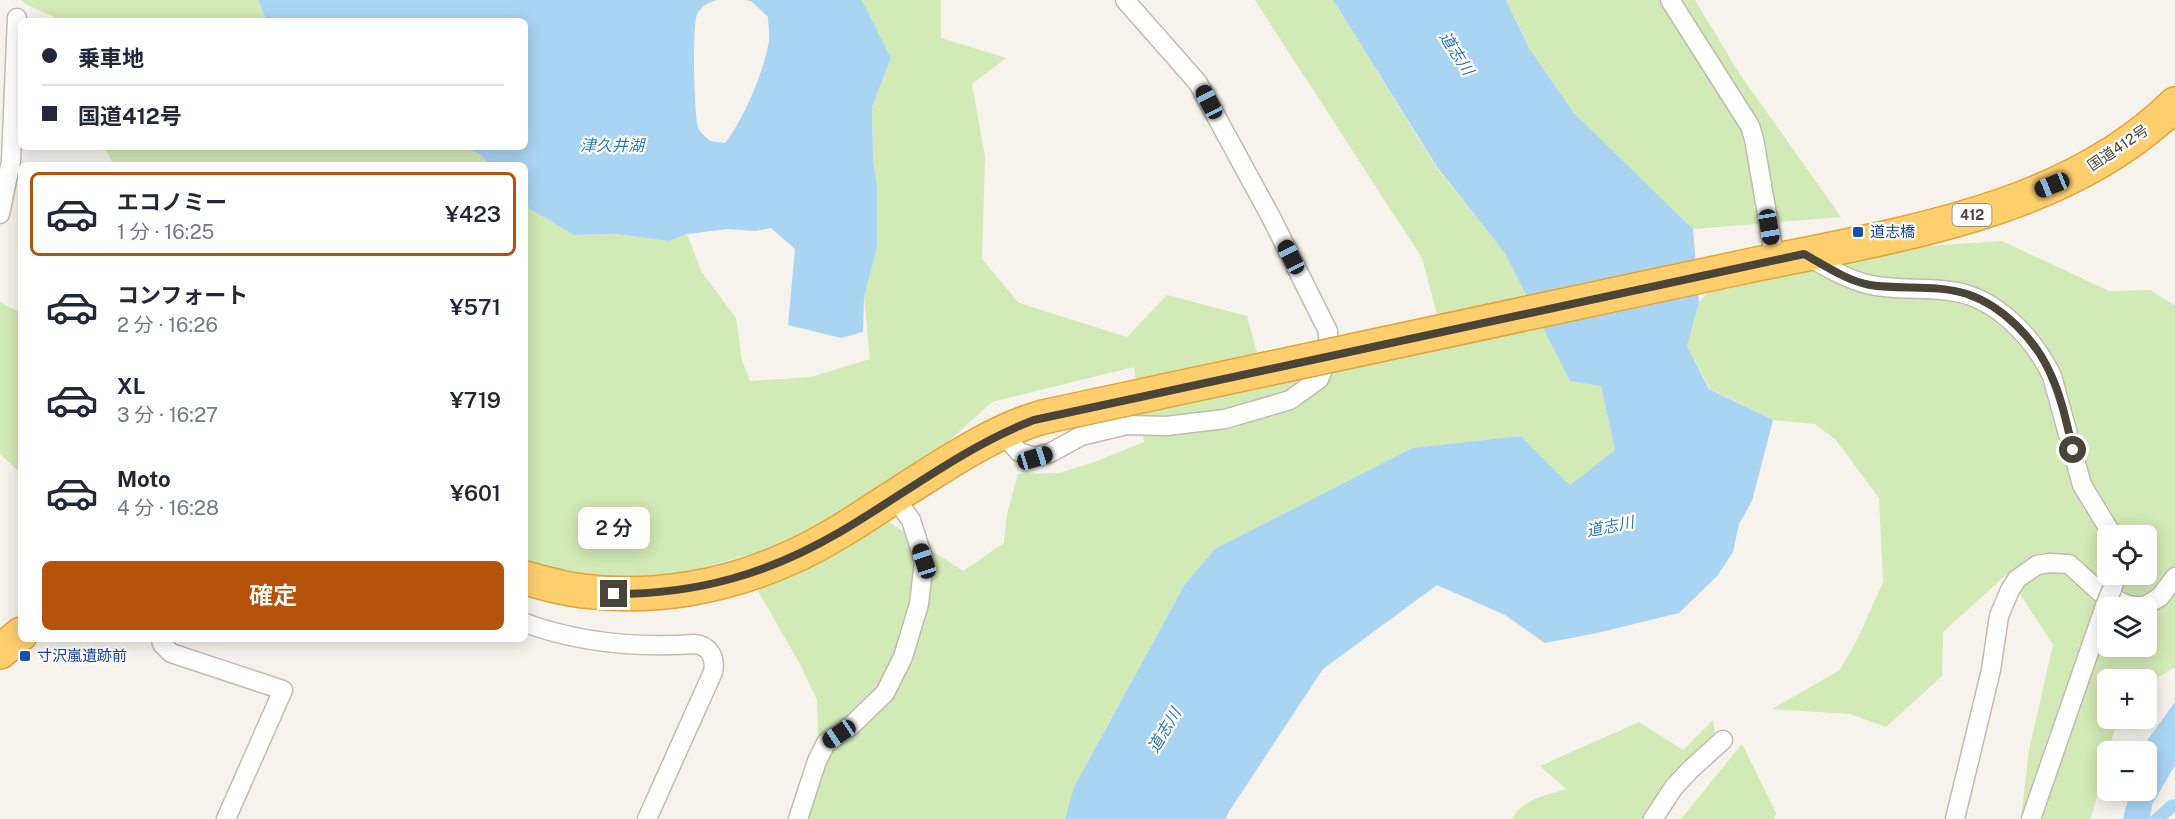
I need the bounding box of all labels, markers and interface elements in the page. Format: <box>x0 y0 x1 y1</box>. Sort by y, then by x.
water label: 道志川 <box>1436 28 1479 80</box>
text: 乗車地 <box>78 45 144 71</box>
car <box>1193 82 1225 122</box>
text: 国道412号 <box>78 103 182 129</box>
street label: 国道412号 <box>2084 121 2151 174</box>
water label: 津久井湖 <box>580 136 647 155</box>
car <box>2032 170 2072 200</box>
icon: car <box>45 187 99 241</box>
text: エコノミー <box>117 189 227 215</box>
text: ¥423 <box>445 201 501 227</box>
road number: 412 <box>1952 204 1992 226</box>
car <box>1757 208 1781 246</box>
text: 1 分 · 16:25 <box>117 220 214 244</box>
place label: 道志橋 <box>1870 223 1915 240</box>
marker: 道志橋 <box>1851 225 1865 239</box>
car <box>1275 237 1307 277</box>
icon: car <box>45 280 99 334</box>
text: コンフォート <box>117 282 248 308</box>
text: ¥571 <box>449 294 501 320</box>
text: 2 分 · 16:26 <box>117 313 218 337</box>
icon: car <box>45 373 99 427</box>
text: XL <box>117 373 145 399</box>
text: ¥719 <box>450 387 501 413</box>
text: 3 分 · 16:27 <box>117 403 218 427</box>
route start <box>2059 436 2086 463</box>
car <box>1015 444 1055 472</box>
icon: car <box>45 466 99 520</box>
text: Moto <box>117 466 171 492</box>
text: ¥601 <box>450 480 501 506</box>
text: 4 分 · 16:28 <box>117 496 219 520</box>
callout: 2 分 <box>578 507 650 549</box>
water label: 道志川 <box>1585 512 1637 540</box>
text: 2 分 <box>595 516 633 540</box>
map controls <box>2097 525 2157 801</box>
button: locate <box>2097 525 2157 585</box>
car <box>910 541 938 581</box>
button: 確定 <box>42 561 504 630</box>
route end <box>600 580 627 607</box>
button: layers <box>2097 597 2157 657</box>
place label: 寸沢嵐遺跡前 <box>37 647 127 664</box>
marker: 寸沢嵐遺跡前 <box>18 649 32 663</box>
button: + <box>2097 669 2157 729</box>
water label: 道志川 <box>1144 703 1186 756</box>
car <box>819 716 859 752</box>
button: − <box>2097 741 2157 801</box>

